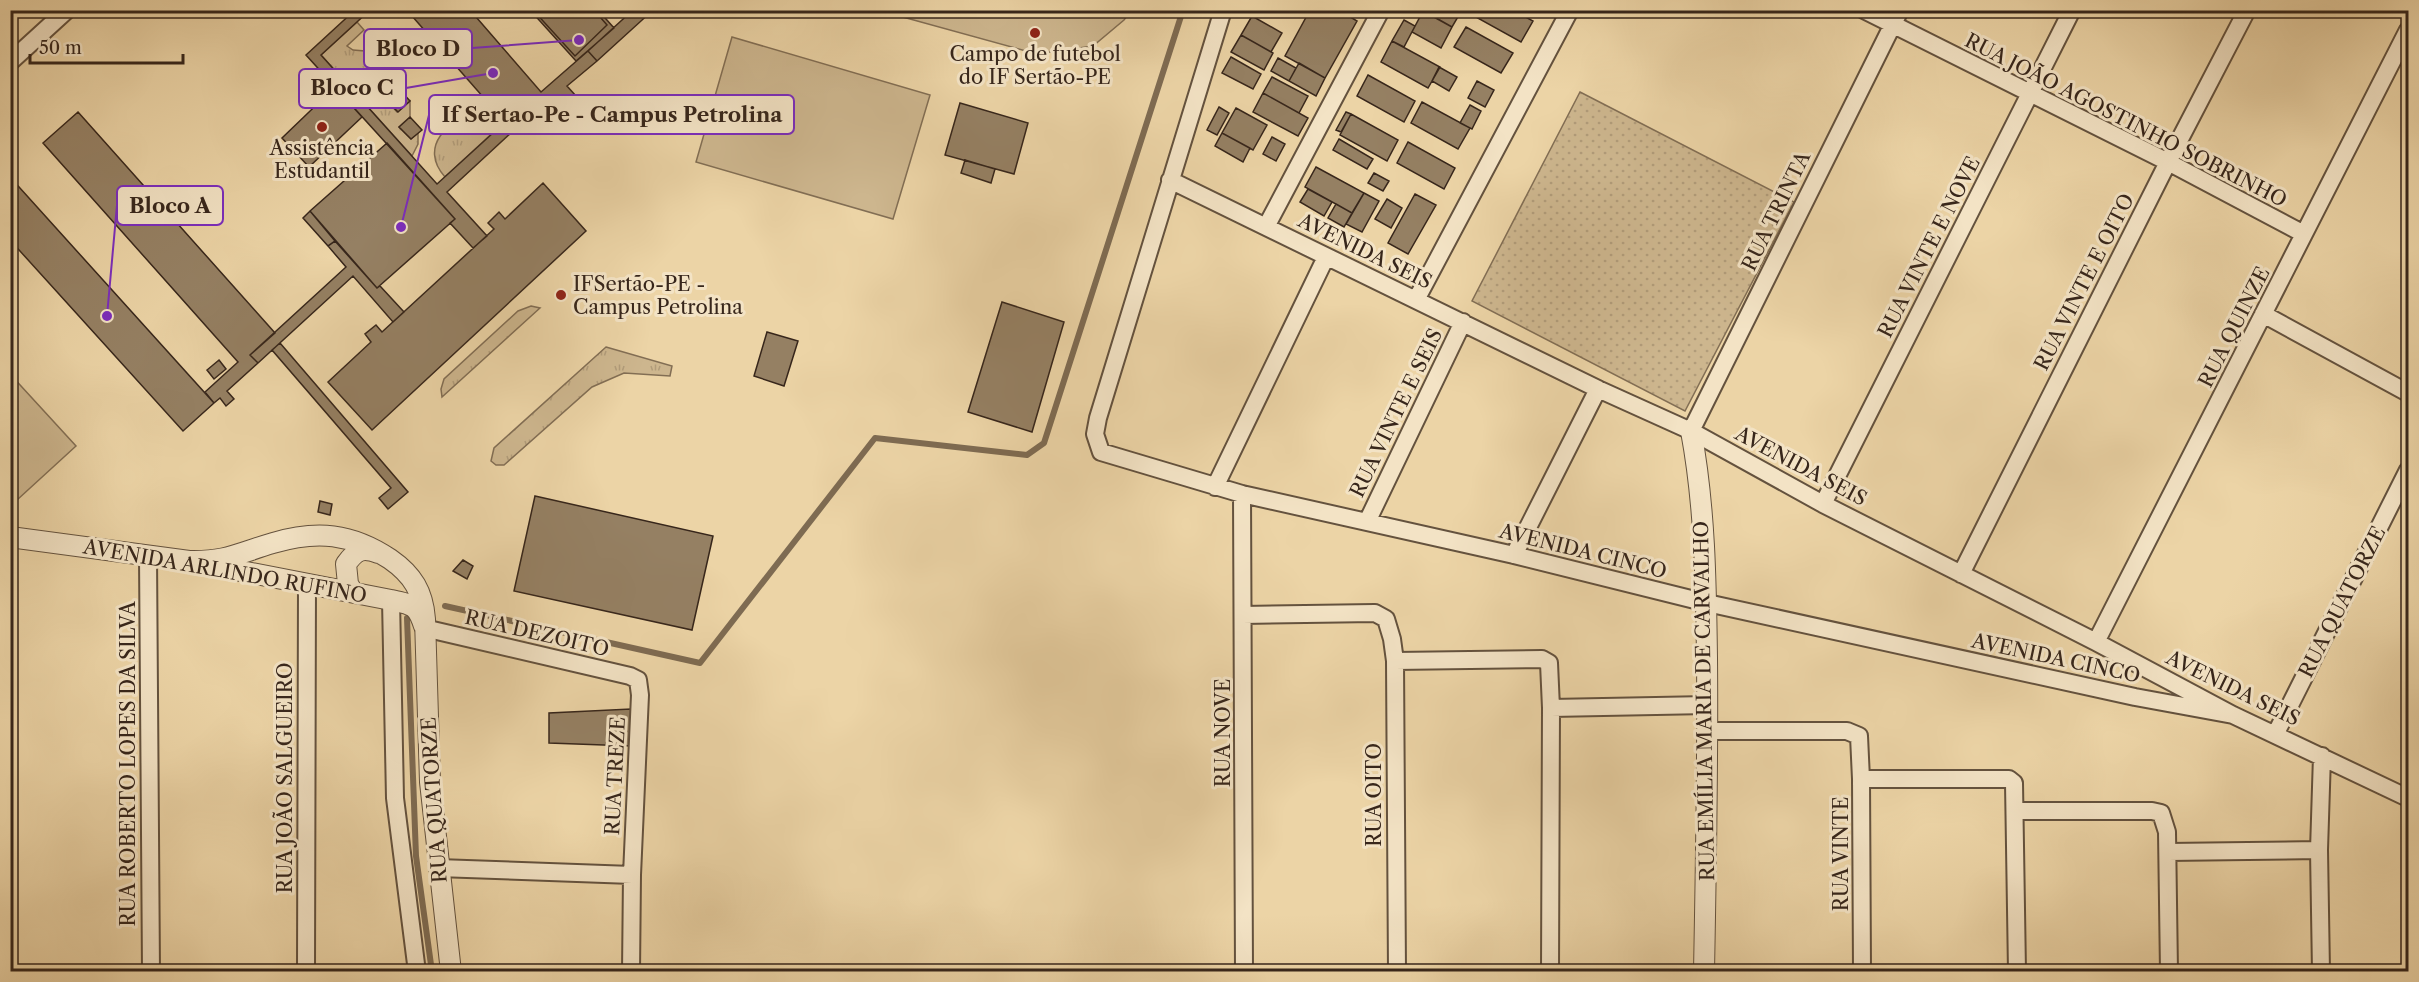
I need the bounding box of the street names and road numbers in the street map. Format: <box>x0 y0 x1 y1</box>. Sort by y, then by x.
street label: RUA JOÃO AGOSTINHO SOBRINHO <box>1961 27 2292 212</box>
street label: RUA TRINTA <box>1737 146 1816 275</box>
street label: RUA VINTE E NOVE <box>1873 152 1985 342</box>
street label: RUA VINTE E OITO <box>2029 190 2139 374</box>
street label: AVENIDA SEIS <box>1293 208 1436 294</box>
street label: RUA QUINZE <box>2193 263 2275 391</box>
street label: RUA VINTE E SEIS <box>1345 325 1447 501</box>
street label: AVENIDA SEIS <box>1730 421 1871 511</box>
street label: AVENIDA CINCO <box>1496 518 1669 583</box>
street label: RUA EMÍLIA MARIA DE CARVALHO <box>1688 521 1719 881</box>
street label: RUA QUATORZE <box>2294 522 2390 682</box>
street label: AVENIDA ARLINDO RUFINO <box>80 534 369 608</box>
street label: RUA ROBERTO LOPES DA SILVA <box>116 600 140 927</box>
street label: RUA DEZOITO <box>462 605 612 661</box>
street label: AVENIDA CINCO <box>1969 628 2143 688</box>
street label: AVENIDA SEIS <box>2161 645 2304 731</box>
street label: RUA JOÃO SALGUEIRO <box>272 662 297 894</box>
street label: RUA NOVE <box>1211 678 1235 788</box>
street label: RUA QUATORZE <box>416 716 452 884</box>
street label: RUA TREZE <box>600 716 630 836</box>
street label: RUA OITO <box>1362 743 1386 847</box>
street label: RUA VINTE <box>1829 797 1853 912</box>

